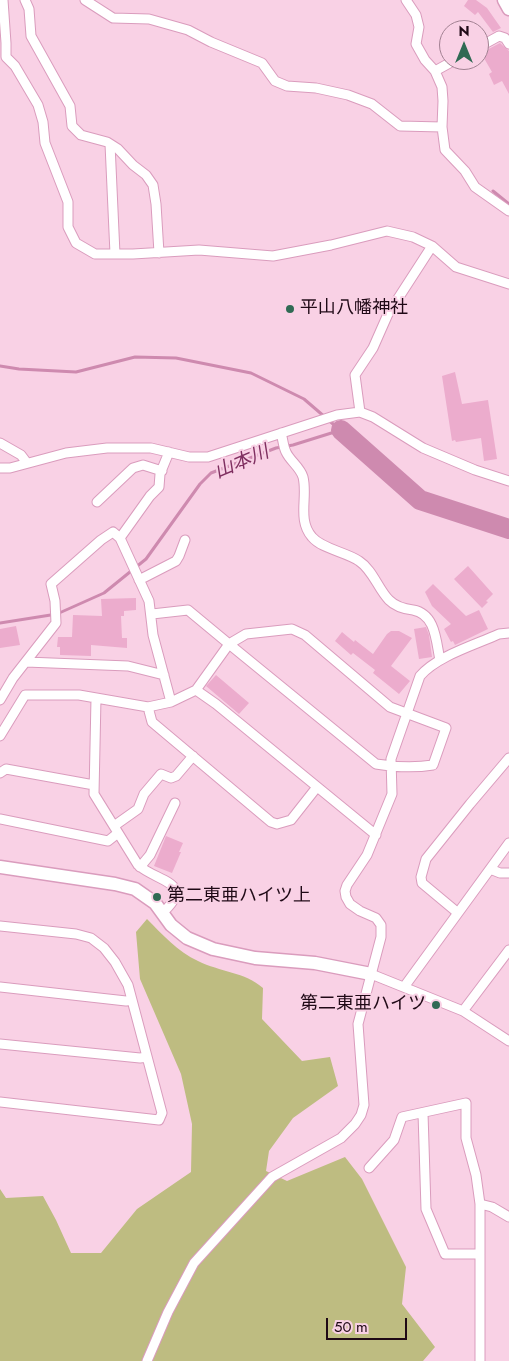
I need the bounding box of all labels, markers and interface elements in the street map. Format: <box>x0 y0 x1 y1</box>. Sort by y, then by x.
north arrow <box>439 20 489 70</box>
text: N <box>458 21 470 41</box>
place label: 平山八幡神社 <box>300 298 408 320</box>
marker: 平山八幡神社 <box>284 303 296 315</box>
water label: 山本川 <box>211 441 273 485</box>
place label: 第二東亜ハイツ上 <box>167 886 311 908</box>
marker: 第二東亜ハイツ上 <box>151 891 163 903</box>
place label: 第二東亜ハイツ <box>300 994 426 1016</box>
marker: 第二東亜ハイツ <box>430 999 442 1011</box>
scale bar <box>329 1308 410 1340</box>
text: 50 m <box>334 1316 368 1338</box>

